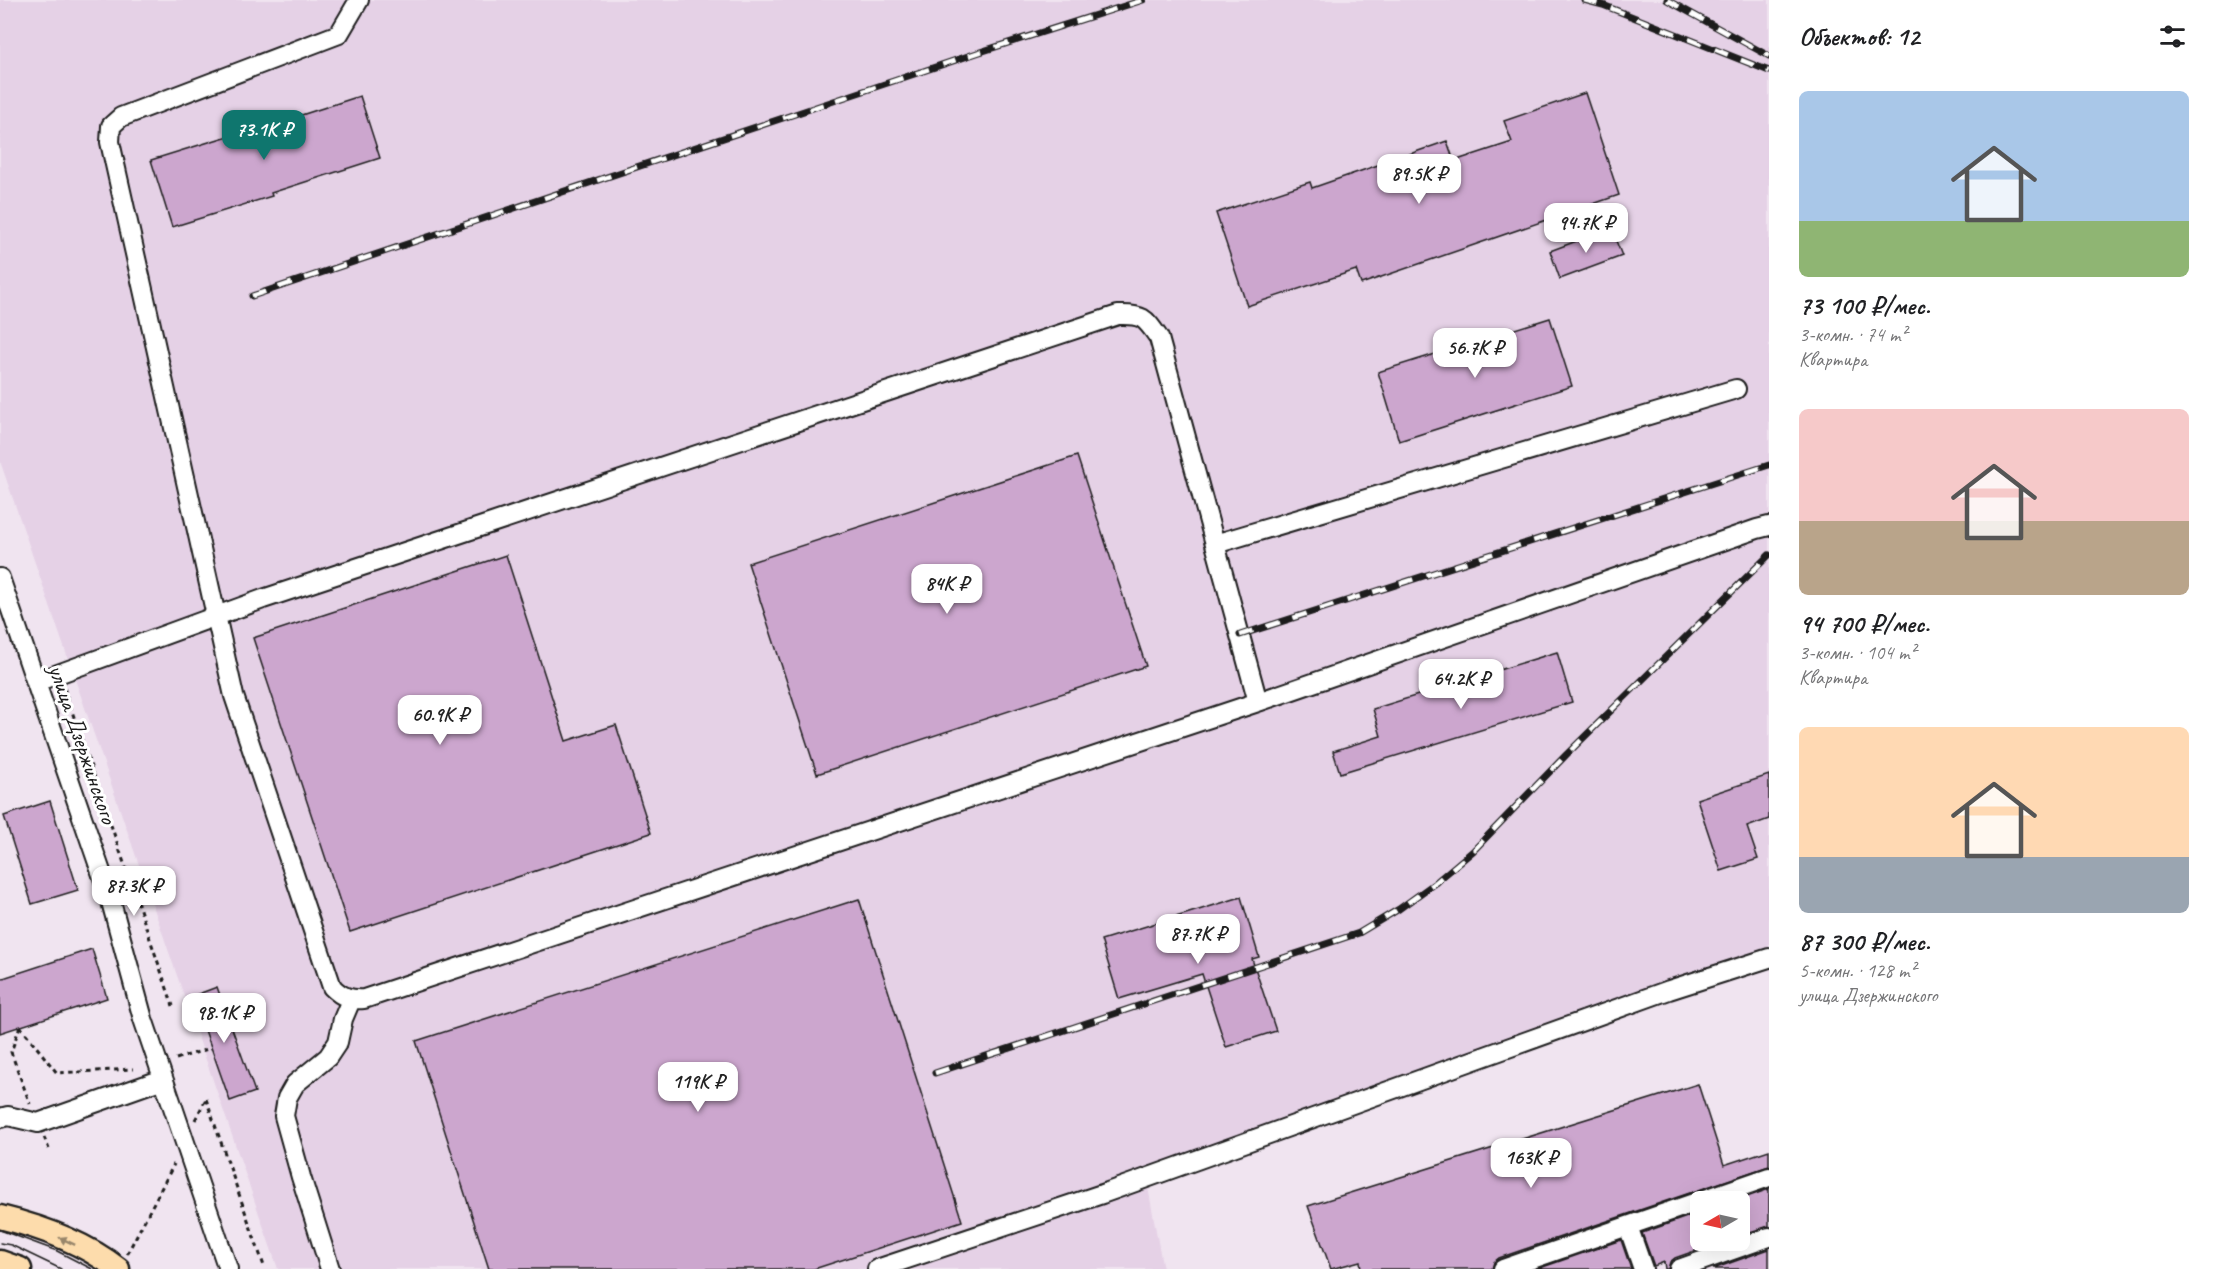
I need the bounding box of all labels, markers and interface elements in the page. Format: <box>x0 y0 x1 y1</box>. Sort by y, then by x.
text: Объектов: 12 <box>1799 20 1919 53</box>
icon: filters <box>2156 20 2189 53</box>
pin: 73.1K ₽ <box>209 110 319 161</box>
text: 73.1K ₽ <box>236 117 292 142</box>
icon: home <box>1940 130 2048 238</box>
pin: 89.5K ₽ <box>1364 154 1474 205</box>
text: 89.5K ₽ <box>1391 161 1447 186</box>
pin: 94.7K ₽ <box>1531 203 1641 254</box>
text: 94.7K ₽ <box>1558 210 1614 235</box>
text: 73 100 ₽/мес. <box>1799 289 1930 322</box>
text: 3-комн. · 74 m² <box>1799 322 1907 347</box>
pin: 56.7K ₽ <box>1420 328 1530 379</box>
text: 56.7K ₽ <box>1447 335 1503 360</box>
text: Квартира <box>1799 347 1867 372</box>
icon: home <box>1940 448 2048 556</box>
pin: 84K ₽ <box>905 564 989 615</box>
text: 84K ₽ <box>925 571 969 596</box>
text: 94 700 ₽/мес. <box>1799 607 1930 640</box>
text: 3-комн. · 104 m² <box>1799 640 1916 665</box>
street label: улица Дзержинского <box>41 659 125 829</box>
pin: 64.2K ₽ <box>1406 659 1516 710</box>
text: Квартира <box>1799 665 1867 690</box>
text: 64.2K ₽ <box>1433 666 1489 691</box>
pin: 60.9K ₽ <box>385 695 495 746</box>
text: 60.9K ₽ <box>412 702 468 727</box>
icon: home <box>1940 766 2048 874</box>
pin: 87.3K ₽ <box>79 866 189 917</box>
text: 87.3K ₽ <box>106 873 162 898</box>
pin: 87.7K ₽ <box>1143 914 1253 965</box>
text: 87.7K ₽ <box>1170 921 1226 946</box>
text: 87 300 ₽/мес. <box>1799 925 1930 958</box>
text: 5-комн. · 128 m² <box>1799 958 1916 983</box>
text: улица Дзержинского <box>1799 983 1938 1008</box>
pin: 98.1K ₽ <box>169 993 279 1044</box>
text: 98.1K ₽ <box>196 1000 252 1025</box>
pin: 119K ₽ <box>649 1062 747 1113</box>
text: 119K ₽ <box>672 1069 724 1094</box>
pin: 163K ₽ <box>1482 1138 1580 1189</box>
text: 163K ₽ <box>1505 1145 1557 1170</box>
north arrow <box>1690 1191 1750 1251</box>
map controls <box>1690 1191 1750 1251</box>
one-way arrow <box>59 1236 76 1245</box>

